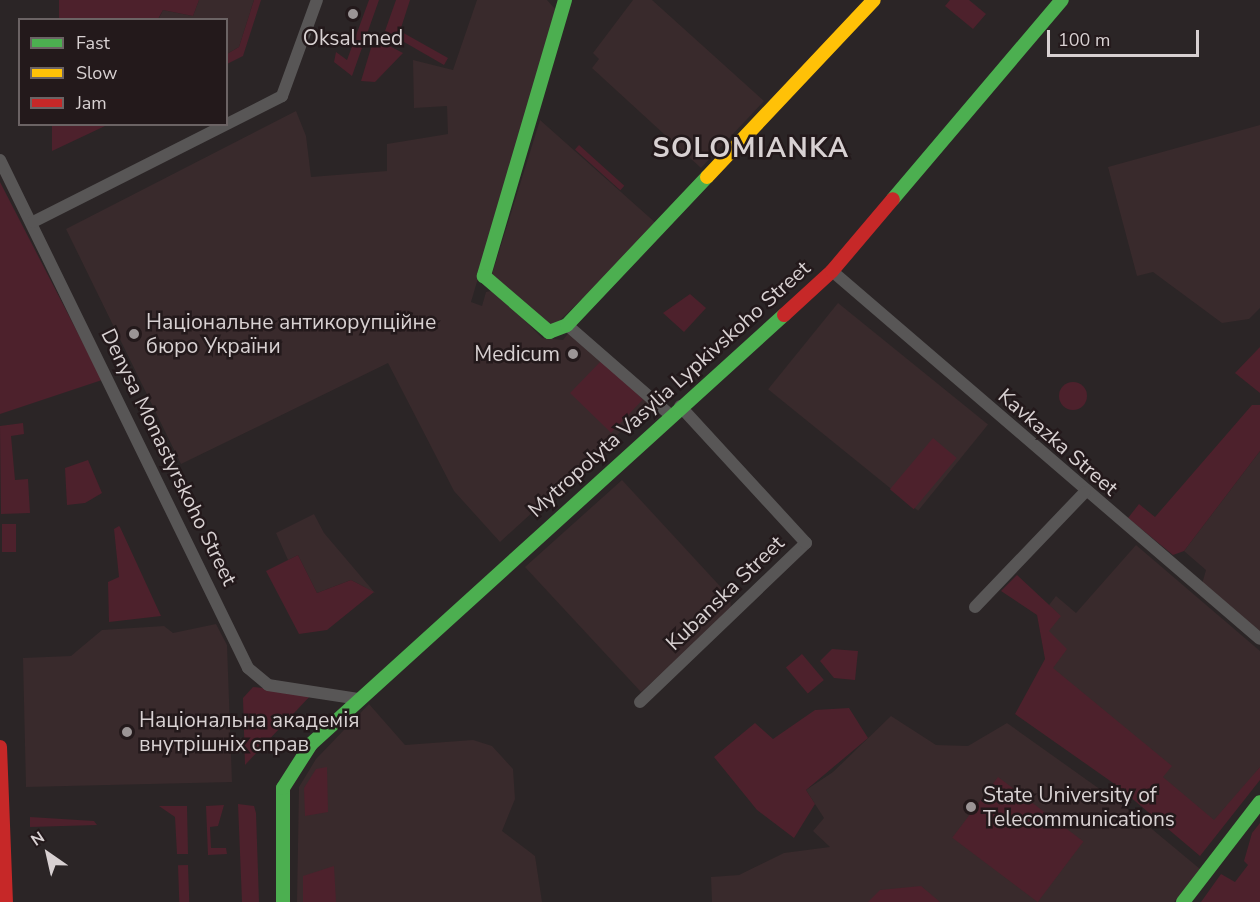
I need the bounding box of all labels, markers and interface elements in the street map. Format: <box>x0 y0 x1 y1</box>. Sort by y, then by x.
marker: Oksal.med <box>344 5 362 23</box>
legend <box>18 18 228 126</box>
scale bar <box>1050 18 1202 56</box>
place label: Oksal.med <box>303 25 403 51</box>
text: 100 m <box>1058 28 1110 52</box>
text: Fast <box>76 31 110 55</box>
text: Slow <box>76 61 117 85</box>
text: Jam <box>76 91 107 115</box>
district label: SOLOMIANKA <box>652 133 850 165</box>
street label: Mytropolyta Vasylia Lypkivskoho Street <box>523 256 815 522</box>
place label: Національне антикорупційне бюро України <box>146 309 436 359</box>
street label: Denysa Monastyrskoho Street <box>96 325 242 589</box>
marker: Національне антикорупційне бюро України <box>127 327 141 341</box>
place label: Medicum <box>474 341 560 367</box>
marker: Medicum <box>564 345 582 363</box>
street label: Kavkazka Street <box>993 383 1123 501</box>
street label: Kubanska Street <box>661 530 789 656</box>
place label: Національна академія внутрішніх справ <box>139 707 360 757</box>
marker: Національна академія внутрішніх справ <box>120 725 134 739</box>
place label: State University of Telecommunications <box>983 782 1175 832</box>
marker: State University of Telecommunications <box>964 800 978 814</box>
north arrow <box>18 824 78 884</box>
text: N <box>27 827 49 852</box>

